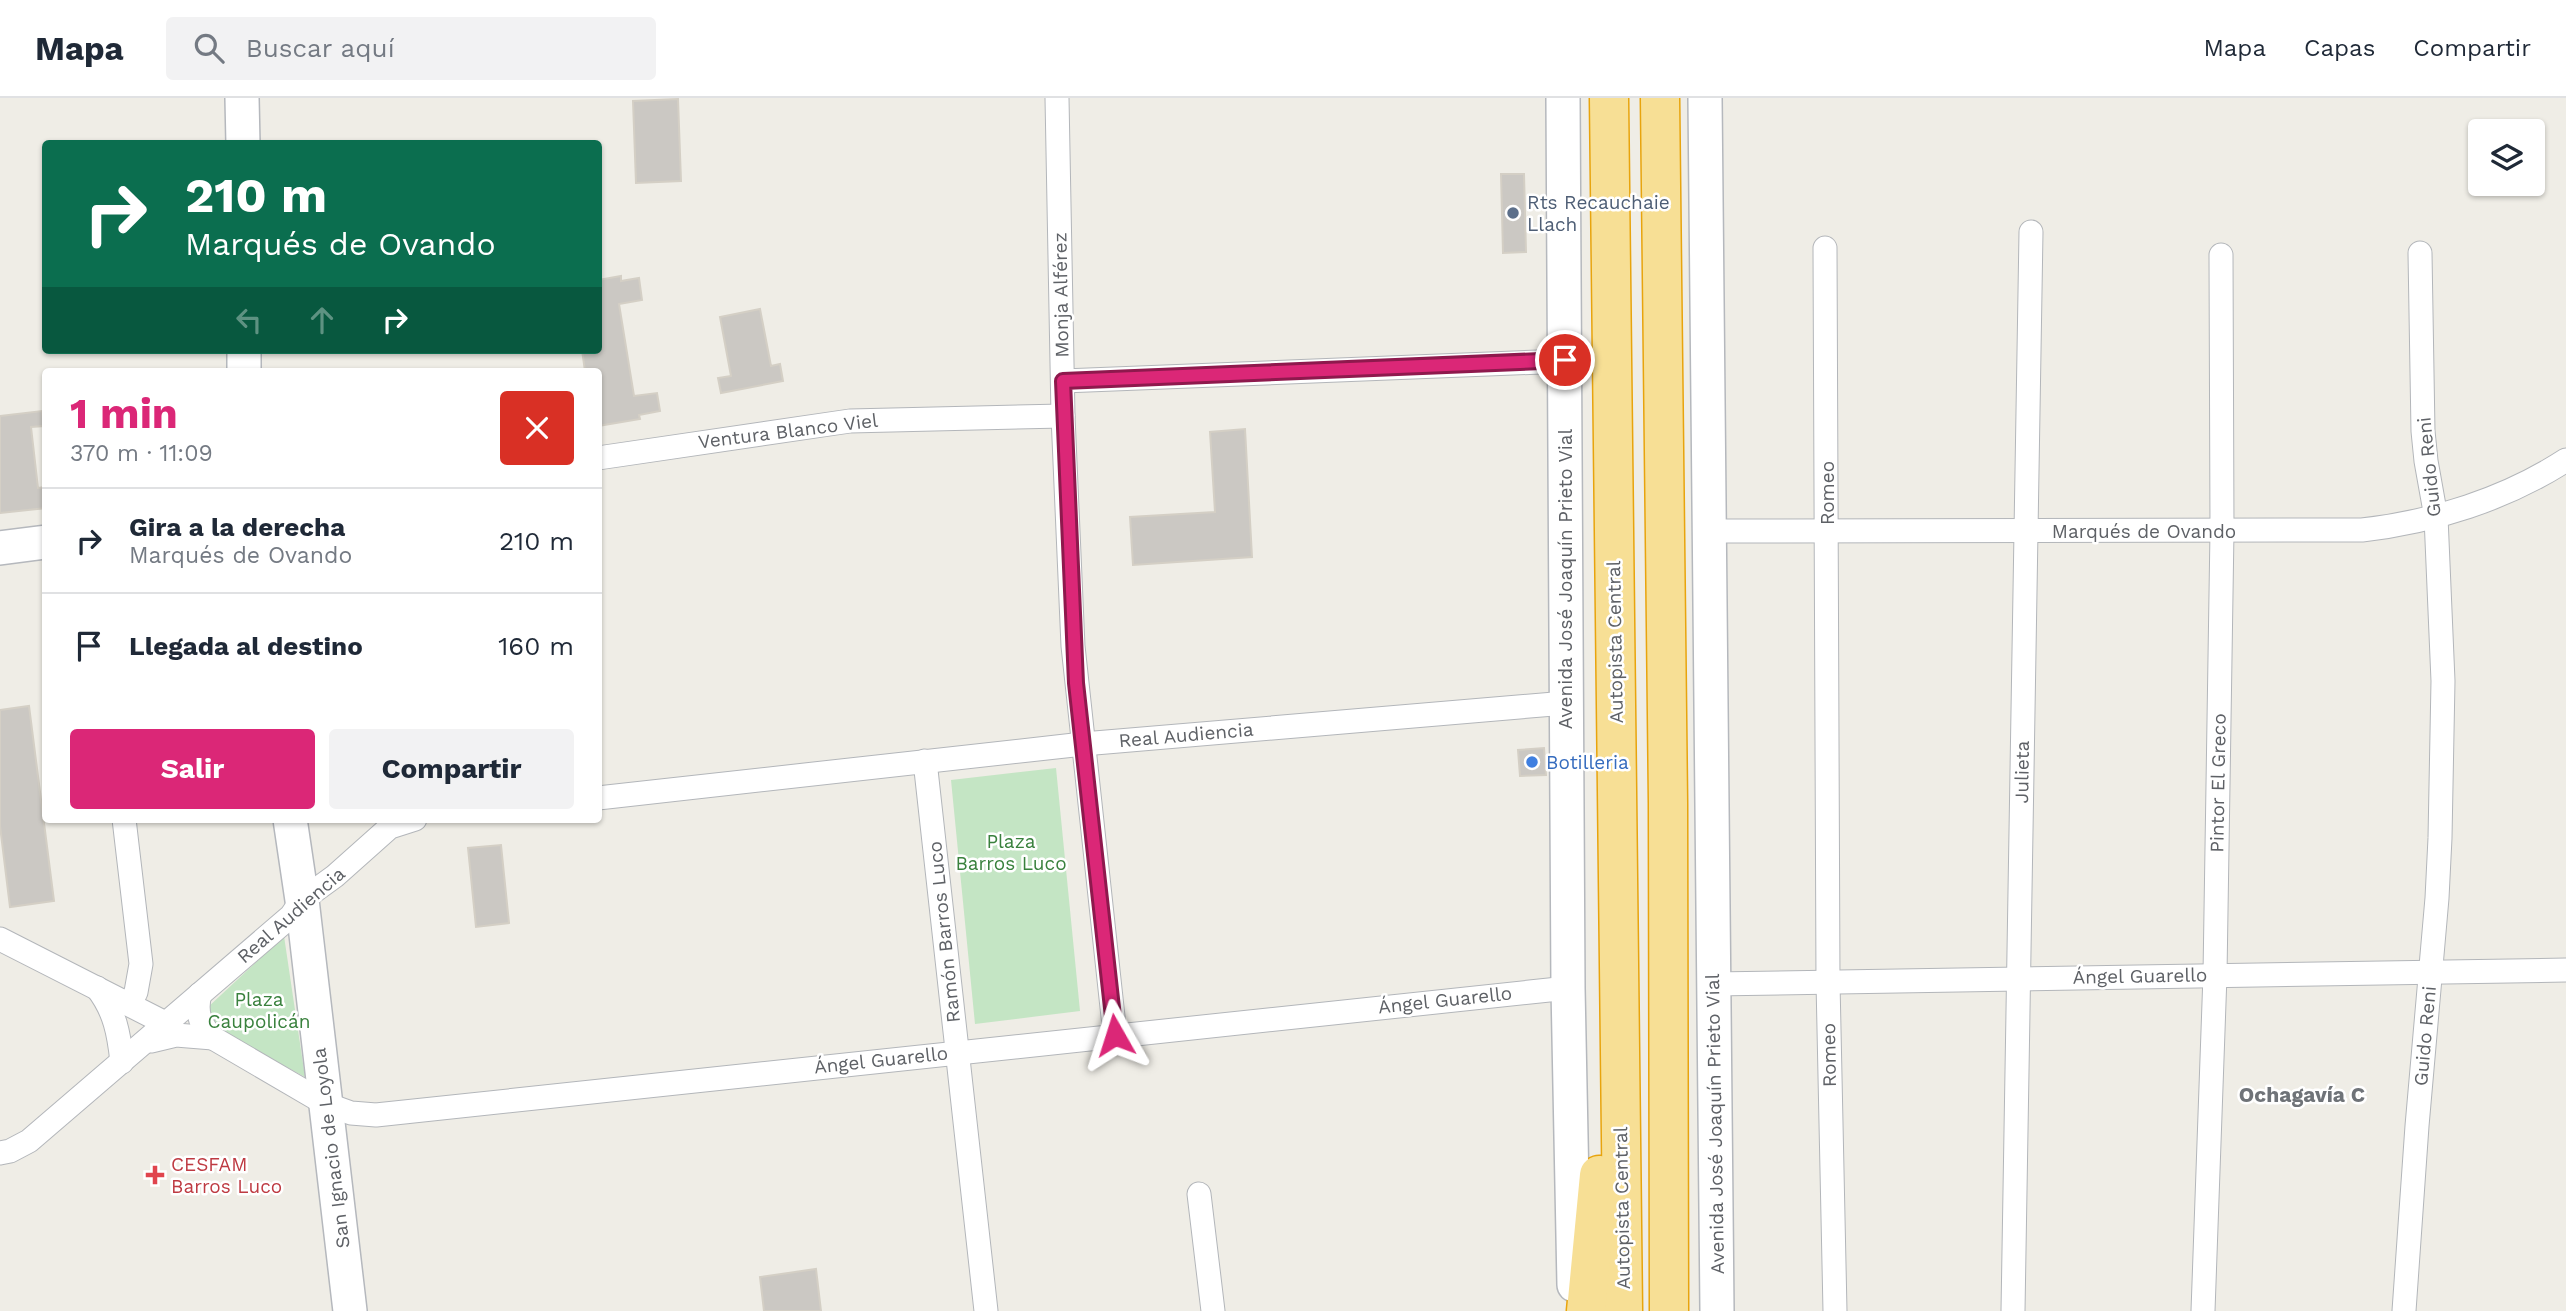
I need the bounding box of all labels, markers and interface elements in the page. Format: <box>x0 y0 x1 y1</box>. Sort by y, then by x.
search box <box>166 17 656 80</box>
text: Mapa <box>35 29 124 68</box>
icon: search <box>190 29 228 67</box>
text: Buscar aquí <box>246 33 395 63</box>
text: Mapa <box>2203 34 2266 62</box>
text: Capas <box>2304 34 2375 62</box>
text: Compartir <box>2413 34 2531 62</box>
map controls <box>2468 119 2545 196</box>
button: layers <box>2468 119 2545 196</box>
text: 210 m <box>185 166 327 224</box>
icon: right <box>70 168 161 259</box>
place label: Rts Recauchaie Llach <box>1527 191 1670 236</box>
marker: Rts Recauchaie Llach <box>1505 205 1521 221</box>
text: Marqués de Ovando <box>185 225 496 263</box>
street label: Monja Alférez <box>1048 232 1074 358</box>
icon: left <box>230 301 268 339</box>
icon: ahead <box>303 301 341 339</box>
icon: right <box>376 301 414 339</box>
pin <box>1535 330 1595 390</box>
icon: arrive <box>1546 341 1584 379</box>
text: 1 min <box>70 389 178 438</box>
button: close <box>500 391 574 465</box>
street label: Ventura Blanco Viel <box>697 409 879 453</box>
street label: Guido Reni <box>2412 416 2446 518</box>
street label: Avenida José Joaquín Prieto Vial <box>1554 428 1577 729</box>
text: 370 m · 11:09 <box>70 440 213 467</box>
street label: Romeo <box>1816 461 1839 525</box>
text: Gira a la derecha <box>129 512 345 542</box>
street label: Marqués de Ovando <box>2052 520 2236 543</box>
icon: right <box>70 522 108 560</box>
text: 210 m <box>499 526 574 556</box>
text: Marqués de Ovando <box>129 542 352 569</box>
street label: Autopista Central <box>1602 560 1628 724</box>
icon: arrive <box>70 627 108 665</box>
text: Llegada al destino <box>129 631 363 661</box>
text: 160 m <box>498 631 574 661</box>
street label: Pintor El Greco <box>2205 713 2231 853</box>
street label: Real Audiencia <box>1118 718 1255 752</box>
button: Salir <box>70 729 315 809</box>
button: Compartir <box>329 729 574 809</box>
street label: Julieta <box>2010 740 2034 803</box>
place label: Botilleria <box>1546 751 1629 774</box>
marker: Botilleria <box>1524 754 1540 770</box>
park label: Plaza Barros Luco <box>955 830 1067 875</box>
street label: Ramón Barros Luco <box>923 840 965 1024</box>
street label: Real Audiencia <box>232 862 350 968</box>
street label: Ángel Guarello <box>2072 963 2208 989</box>
street label: Avenida José Joaquín Prieto Vial <box>1701 973 1729 1275</box>
street label: Ángel Guarello <box>1377 982 1513 1018</box>
street label: Guido Reni <box>2409 985 2441 1087</box>
park label: Plaza Caupolicán <box>208 988 310 1033</box>
position arrow <box>1078 998 1152 1072</box>
street label: Romeo <box>1817 1023 1841 1087</box>
street label: Ángel Guarello <box>813 1042 949 1078</box>
street label: San Ignacio de Loyola <box>307 1046 355 1250</box>
district label: Ochagavía C <box>2239 1082 2365 1107</box>
street label: Autopista Central <box>1609 1126 1635 1290</box>
place label: CESFAM Barros Luco <box>171 1153 282 1198</box>
marker: CESFAM Barros Luco <box>145 1165 165 1185</box>

